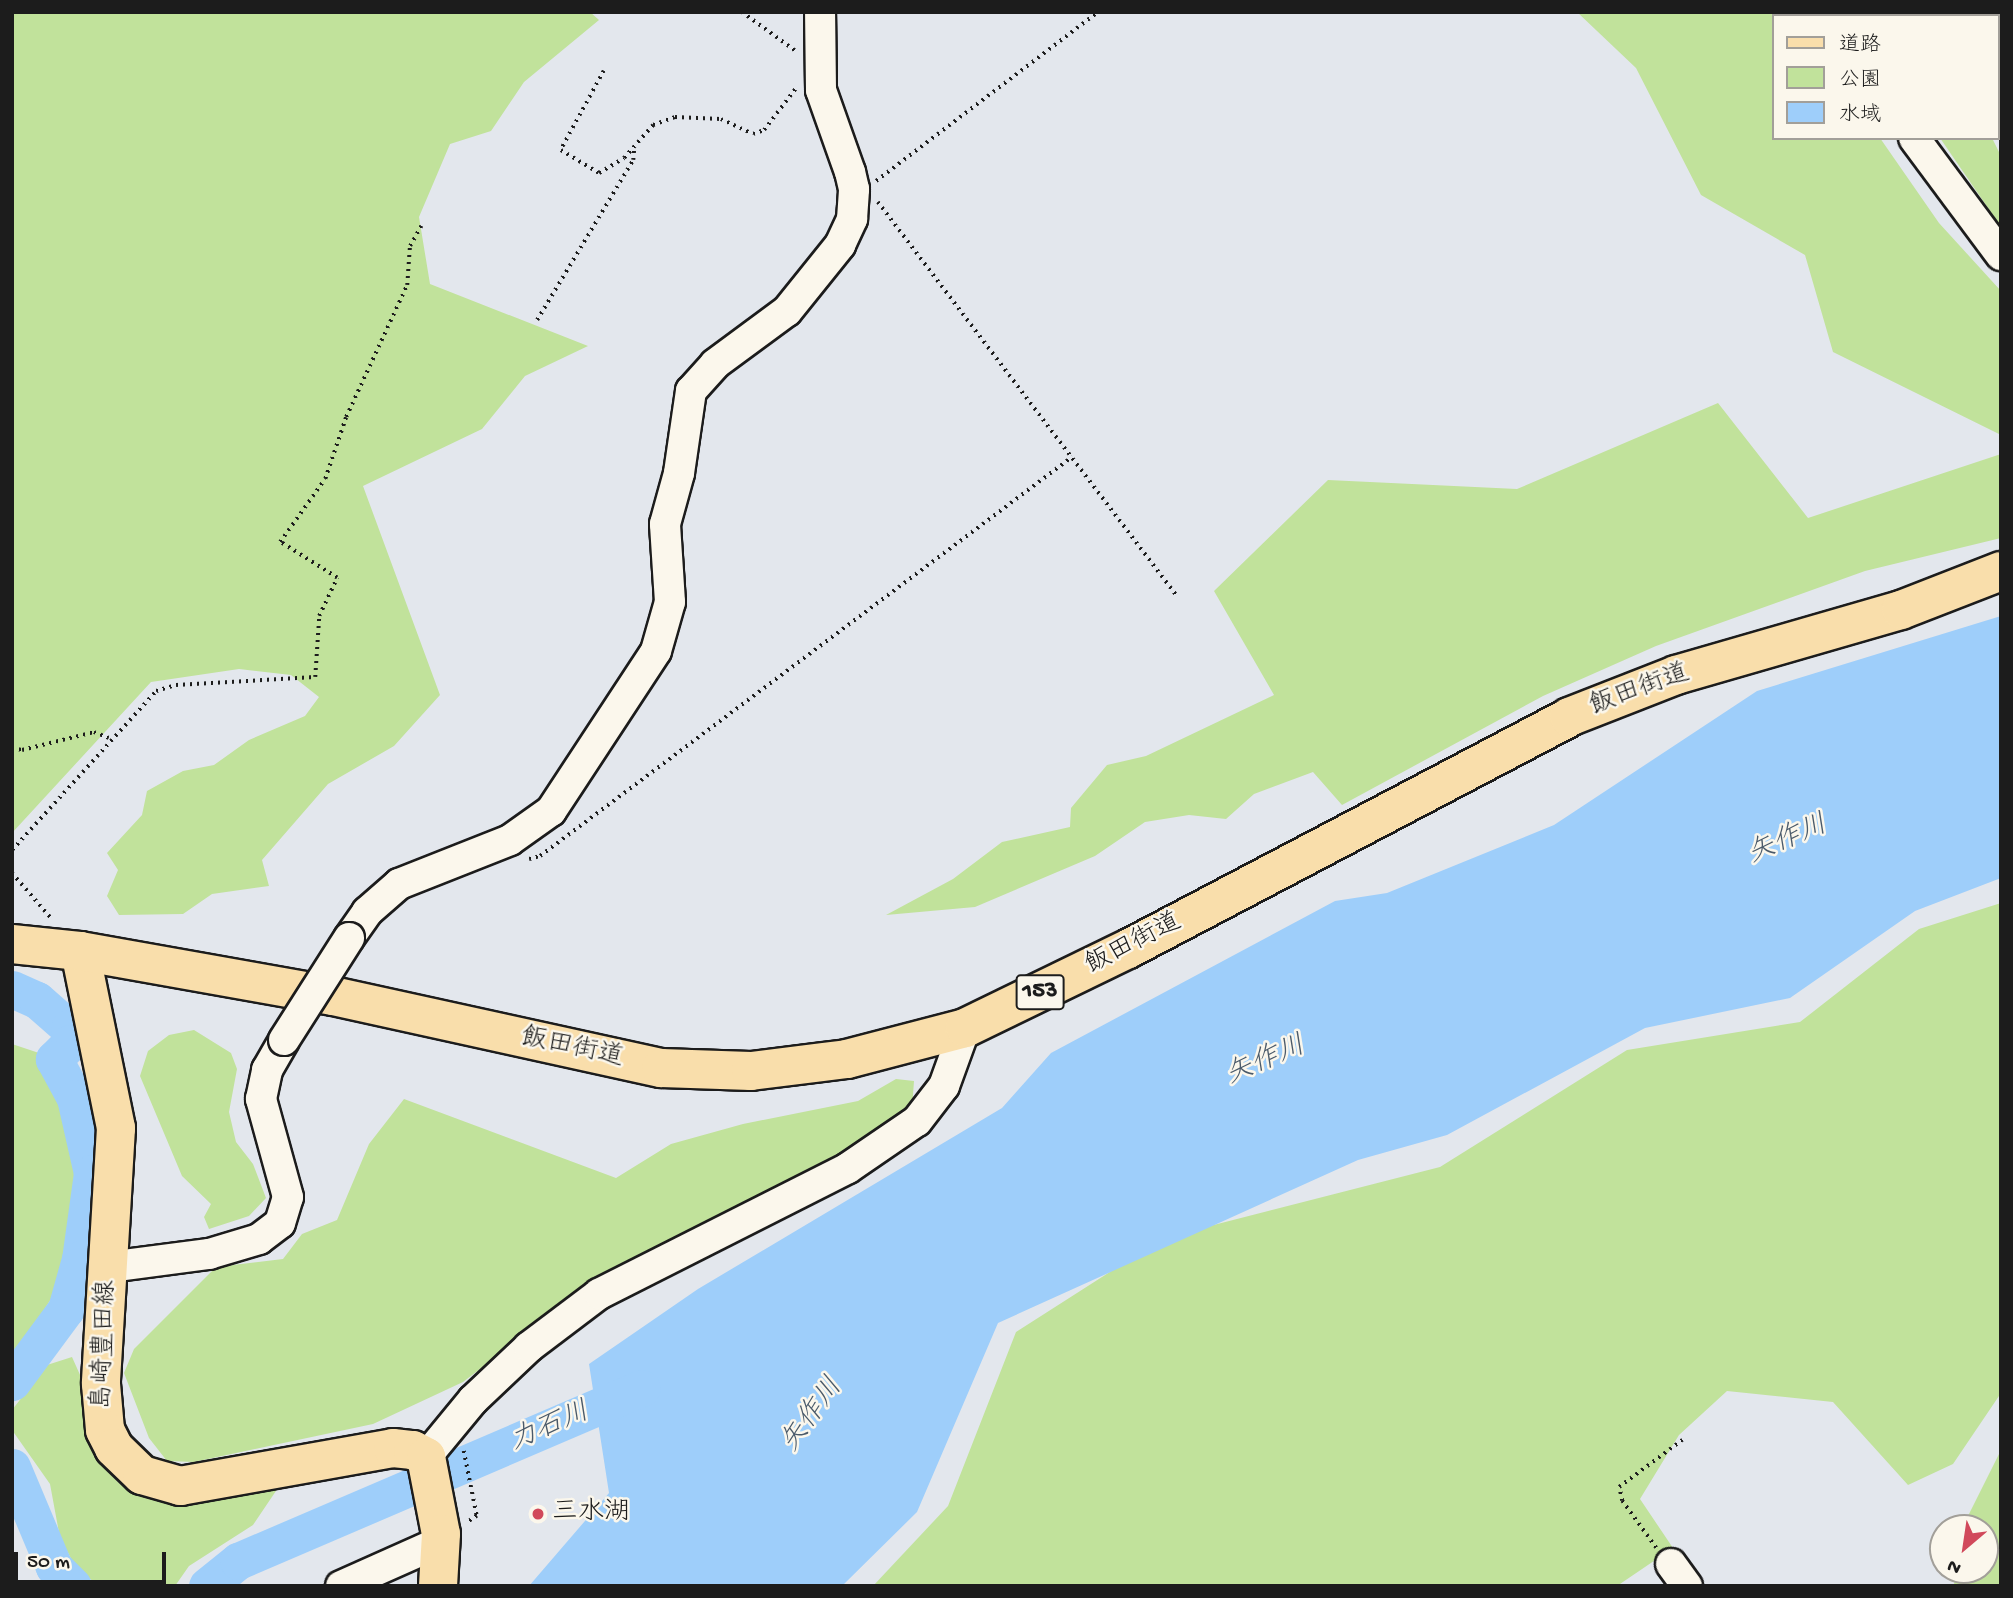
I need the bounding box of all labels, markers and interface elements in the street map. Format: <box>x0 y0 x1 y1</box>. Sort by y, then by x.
legend <box>1772 14 1999 140</box>
text: 道路 <box>1839 34 1881 59</box>
text: 公園 <box>1839 69 1881 94</box>
text: 水域 <box>1839 104 1881 129</box>
street label: 飯田街道 <box>1586 659 1694 723</box>
water label: 矢作川 <box>1743 809 1833 873</box>
street label: 飯田街道 <box>1081 907 1187 983</box>
road number: 153 <box>1016 972 1064 1012</box>
street label: 飯田街道 <box>518 1023 626 1075</box>
water label: 矢作川 <box>1221 1030 1311 1094</box>
street label: 島崎豊田線 <box>88 1279 124 1411</box>
water label: 矢作川 <box>775 1372 851 1460</box>
water label: 力石川 <box>505 1396 595 1460</box>
place label: 三水湖 <box>552 1498 630 1530</box>
marker: 三水湖 <box>530 1506 546 1522</box>
north arrow <box>1929 1514 1999 1584</box>
scale bar <box>18 1538 170 1582</box>
text: 50 m <box>27 1551 70 1576</box>
text: N <box>1944 1553 1966 1579</box>

